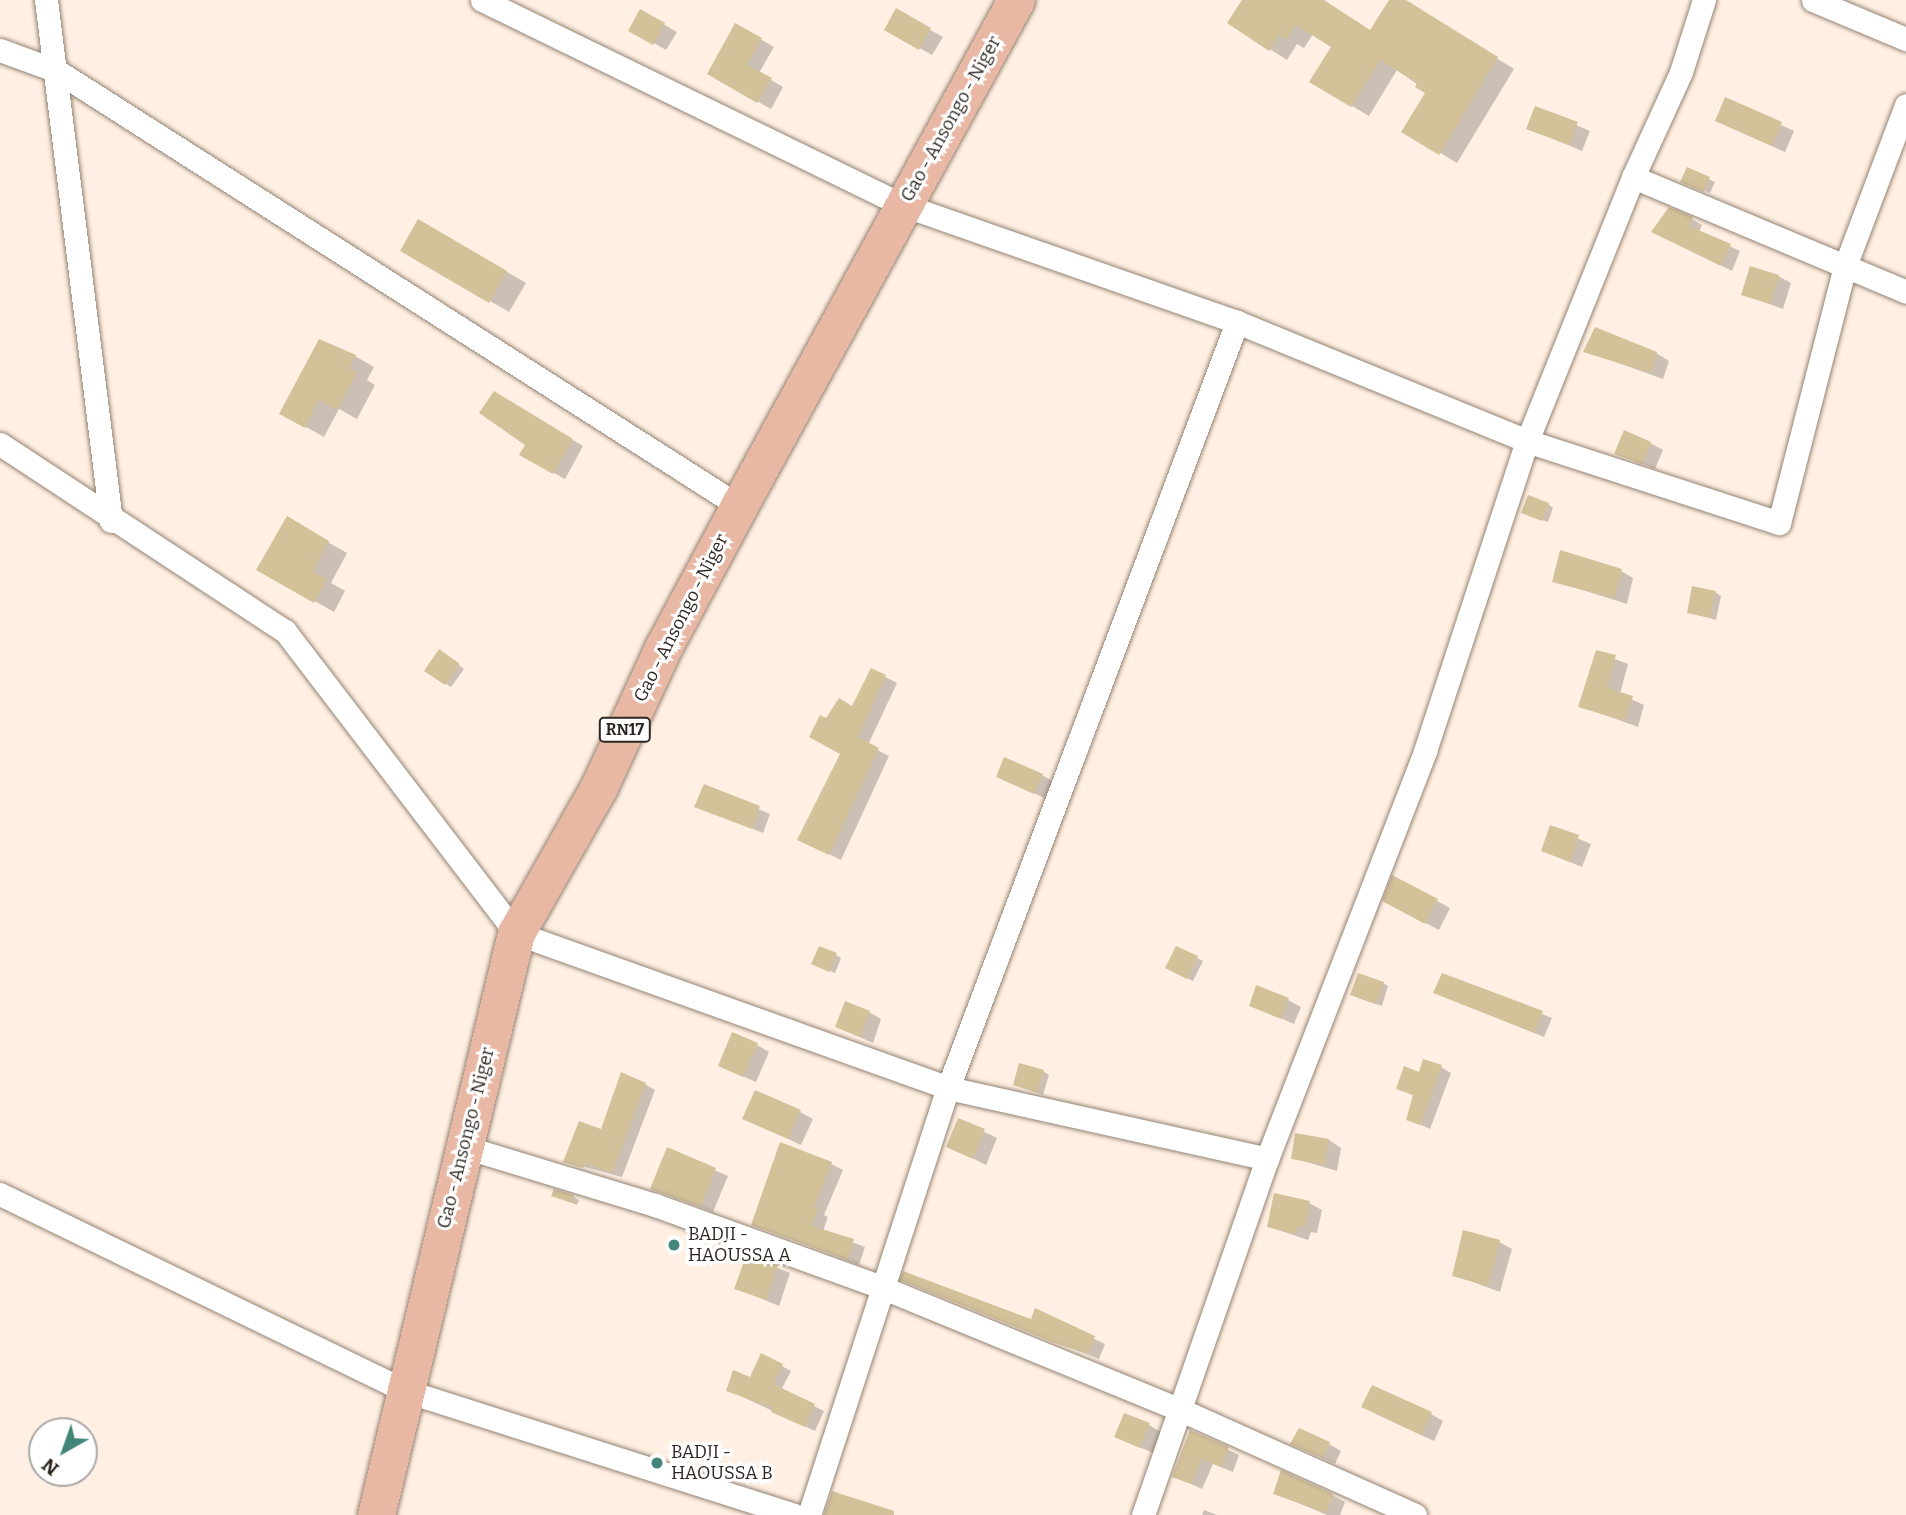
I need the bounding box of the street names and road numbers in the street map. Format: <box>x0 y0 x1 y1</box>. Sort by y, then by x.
street label: Gao - Ansongo - Niger <box>897 33 1005 205</box>
street label: Gao - Ansongo - Niger <box>629 530 733 706</box>
road number: RN17 <box>599 718 651 743</box>
street label: Gao - Ansongo - Niger <box>433 1045 499 1231</box>

